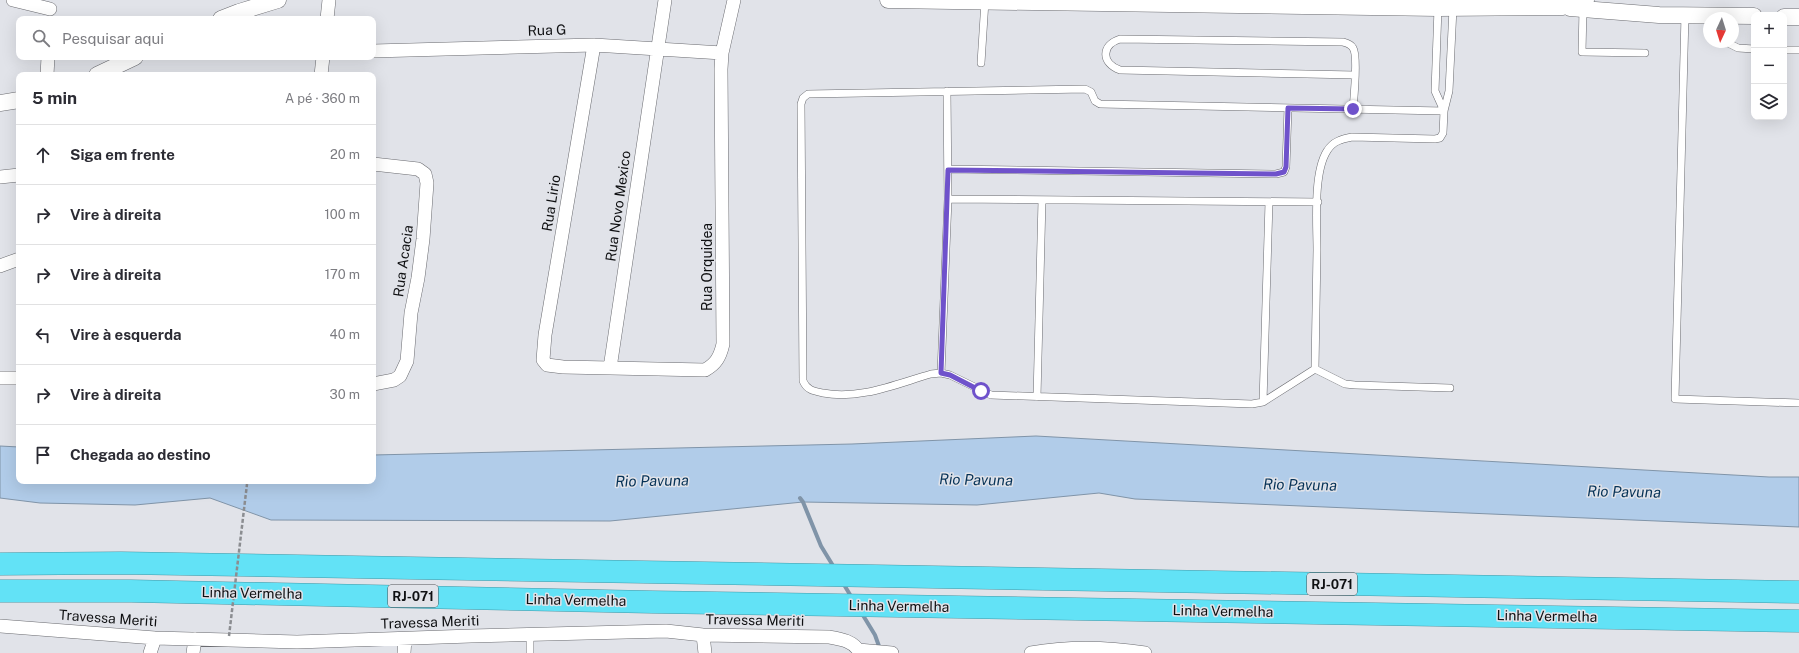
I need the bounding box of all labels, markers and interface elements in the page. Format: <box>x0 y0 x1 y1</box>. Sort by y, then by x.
north arrow <box>1703 12 1739 48</box>
map controls <box>1751 12 1787 120</box>
button: + <box>1751 12 1787 48</box>
search box <box>16 16 376 60</box>
street label: Rua G <box>527 21 567 39</box>
icon: search <box>30 27 52 49</box>
text: Pesquisar aqui <box>62 30 164 47</box>
button: − <box>1751 48 1787 84</box>
button: layers <box>1751 84 1787 120</box>
text: 5 min <box>32 88 77 108</box>
text: A pé · 360 m <box>285 91 360 106</box>
route end <box>1344 100 1362 118</box>
icon: ahead <box>32 144 54 166</box>
text: Siga em frente <box>70 146 175 163</box>
text: 20 m <box>330 147 360 162</box>
street label: Rua Novo Mexico <box>602 150 634 262</box>
street label: Rua Lirio <box>539 173 563 232</box>
icon: right <box>32 204 54 226</box>
text: Vire à direita <box>70 206 161 223</box>
text: 100 m <box>324 207 360 222</box>
street label: Rua Orquidea <box>699 223 715 311</box>
street label: Rua Acacia <box>390 224 416 298</box>
icon: right <box>32 264 54 286</box>
text: Vire à direita <box>70 266 161 283</box>
text: 170 m <box>325 267 360 282</box>
icon: left <box>32 324 54 346</box>
text: Vire à esquerda <box>70 326 182 343</box>
text: 40 m <box>329 327 360 342</box>
route start <box>972 382 990 400</box>
icon: right <box>32 384 54 406</box>
text: Vire à direita <box>70 386 161 403</box>
text: 30 m <box>330 387 360 402</box>
icon: arrive <box>32 444 54 466</box>
text: Chegada ao destino <box>70 446 211 463</box>
water label: Rio Pavuna <box>939 470 1013 489</box>
water label: Rio Pavuna <box>615 471 689 490</box>
water label: Rio Pavuna <box>1263 475 1337 494</box>
water label: Rio Pavuna <box>1587 482 1661 501</box>
road number: RJ-071 <box>1307 573 1357 595</box>
street label: Linha Vermelha <box>201 584 303 602</box>
road number: RJ-071 <box>388 585 438 607</box>
street label: Linha Vermelha <box>525 591 627 609</box>
street label: Linha Vermelha <box>848 597 950 615</box>
street label: Linha Vermelha <box>1172 602 1274 620</box>
street label: Travessa Meriti <box>58 607 158 629</box>
street label: Linha Vermelha <box>1496 607 1598 625</box>
street label: Travessa Meriti <box>705 611 805 629</box>
street label: Travessa Meriti <box>380 612 480 632</box>

